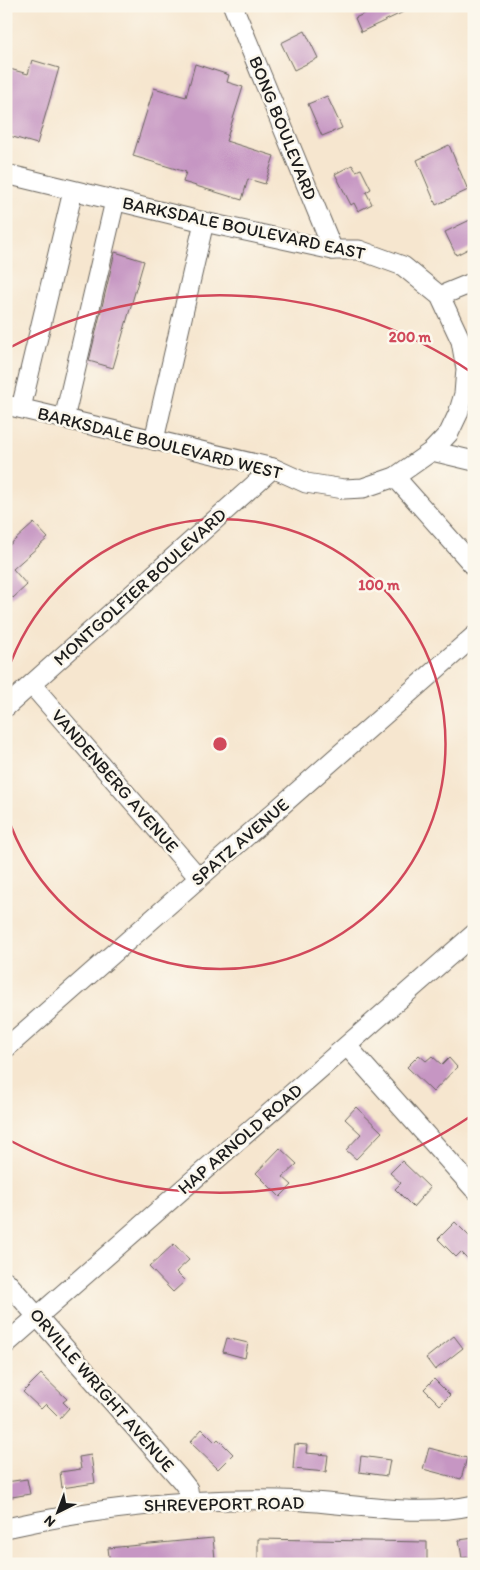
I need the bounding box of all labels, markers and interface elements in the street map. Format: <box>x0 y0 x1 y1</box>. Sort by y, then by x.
street label: BONG BOULEVARD <box>244 53 322 203</box>
street label: BARKSDALE BOULEVARD EAST <box>121 191 367 265</box>
text: 200 m <box>389 328 432 346</box>
street label: BARKSDALE BOULEVARD WEST <box>35 402 285 484</box>
street label: MONTGOLFIER BOULEVARD <box>49 503 231 671</box>
text: 100 m <box>358 576 400 594</box>
street label: VANDENBERG AVENUE <box>47 705 183 857</box>
centre of rings <box>211 735 229 753</box>
street label: SPATZ AVENUE <box>187 793 293 891</box>
street label: HAP ARNOLD ROAD <box>173 1079 307 1199</box>
street label: ORVILLE WRIGHT AVENUE <box>25 1304 179 1476</box>
north arrow <box>32 1488 82 1538</box>
street label: SHREVEPORT ROAD <box>144 1492 304 1516</box>
text: N <box>40 1512 59 1531</box>

